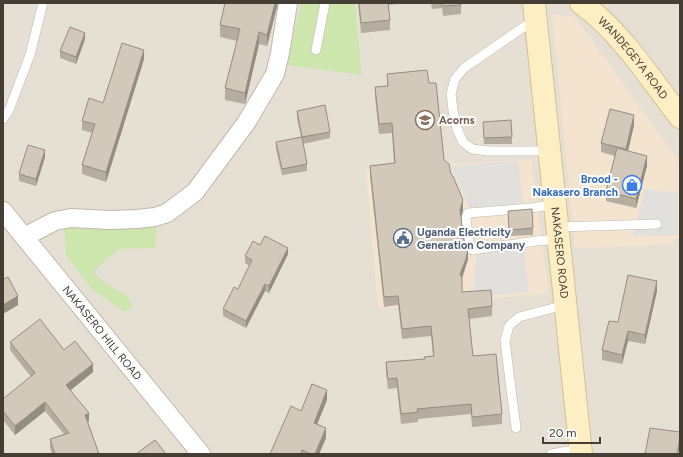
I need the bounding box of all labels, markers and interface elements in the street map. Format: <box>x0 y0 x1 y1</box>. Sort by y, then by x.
street label: WANDEGEYA ROAD <box>595 14 671 102</box>
school or university icon: Acorns <box>414 109 436 131</box>
place label: Acorns <box>439 114 475 127</box>
place label: Brood - Nakasero Branch <box>532 173 618 199</box>
shop icon: Brood - Nakasero Branch <box>621 174 643 196</box>
street label: NAKASERO ROAD <box>548 206 571 300</box>
place label: Uganda Electricity Generation Company <box>417 226 526 252</box>
public building icon: Uganda Electricity Generation Company <box>392 227 414 249</box>
street label: NAKASERO HILL ROAD <box>60 283 144 383</box>
scale bar <box>543 419 600 445</box>
text: 20 m <box>549 426 577 440</box>

